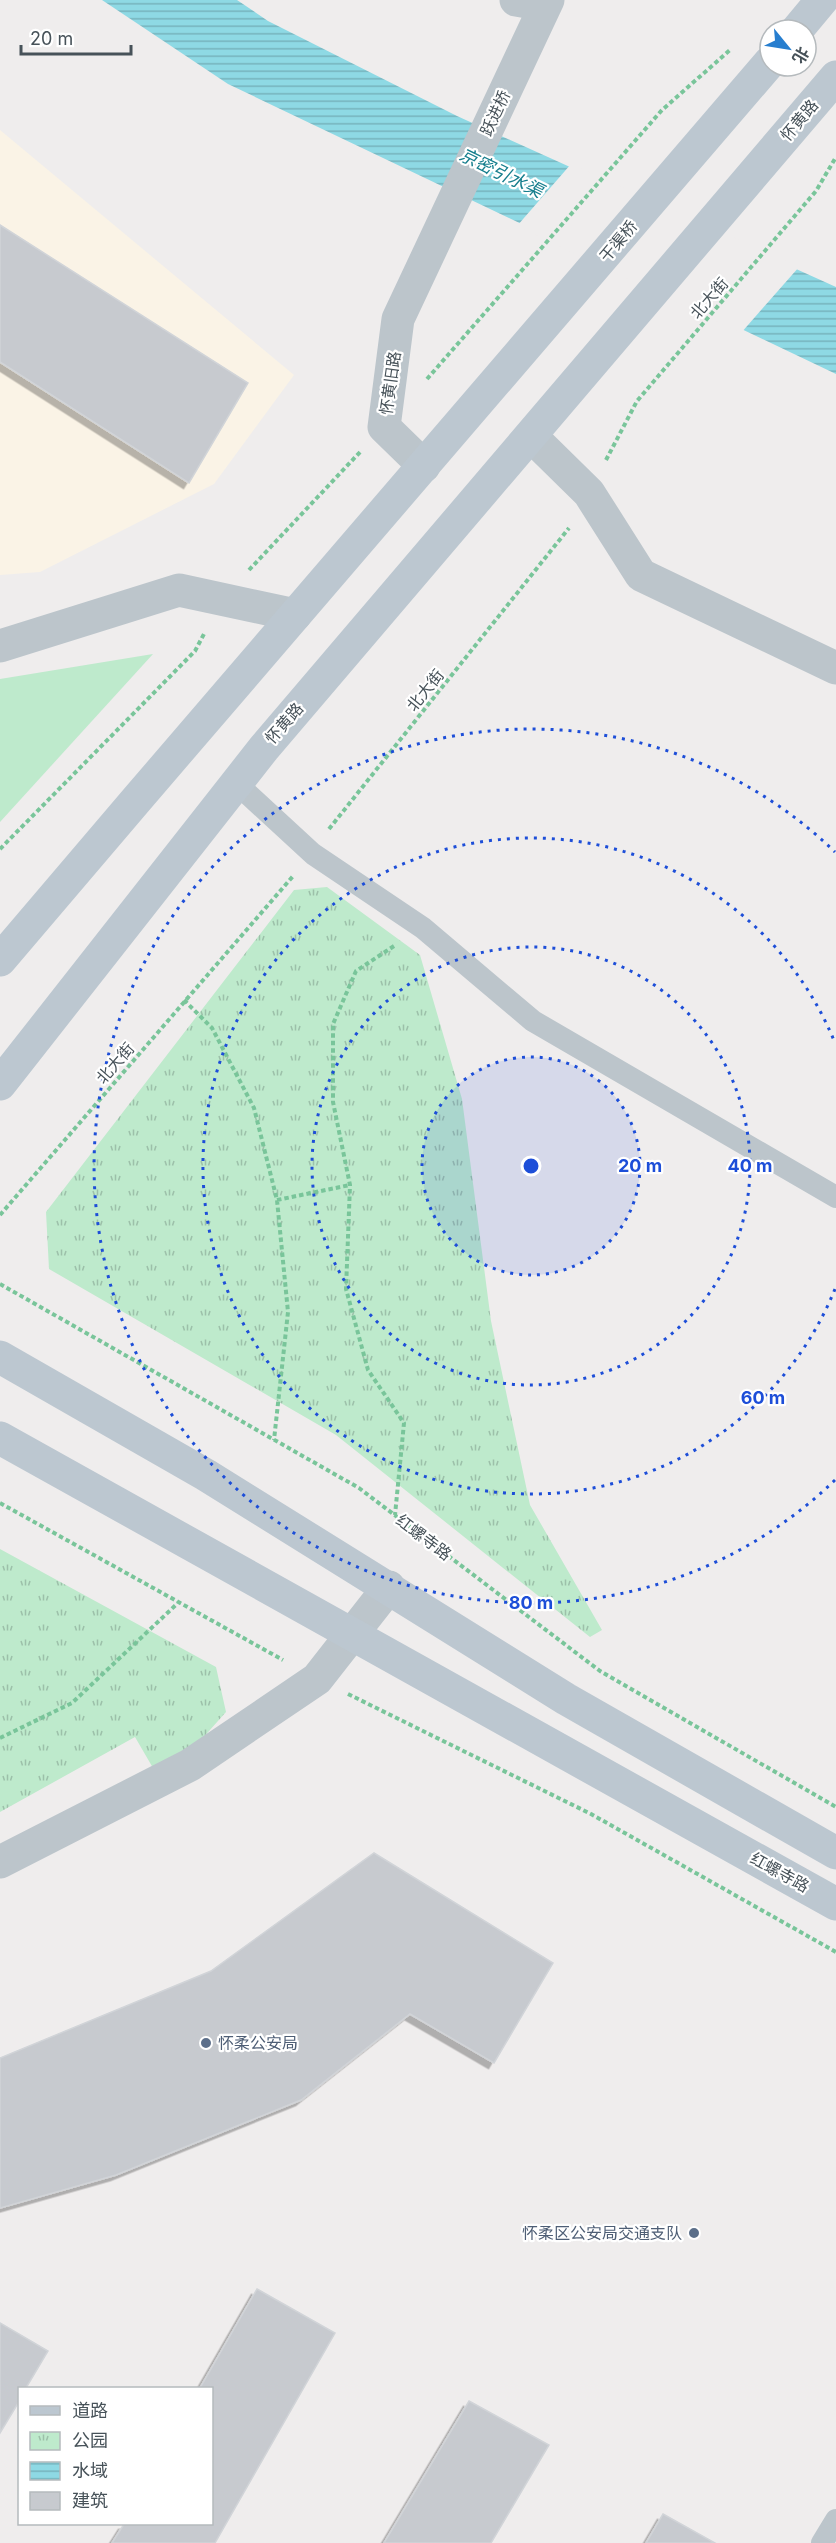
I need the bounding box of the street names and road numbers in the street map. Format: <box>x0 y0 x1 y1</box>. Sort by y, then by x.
street label: 跃进桥 <box>476 87 514 139</box>
street label: 怀黄路 <box>776 95 822 145</box>
street label: 干渠桥 <box>595 216 641 266</box>
street label: 北大街 <box>686 273 732 323</box>
street label: 怀黄旧路 <box>376 350 404 416</box>
street label: 北大街 <box>402 665 448 715</box>
street label: 怀黄路 <box>261 698 307 748</box>
street label: 北大街 <box>92 1038 138 1088</box>
street label: 红螺寺路 <box>392 1510 456 1564</box>
street label: 红螺寺路 <box>747 1848 813 1896</box>

